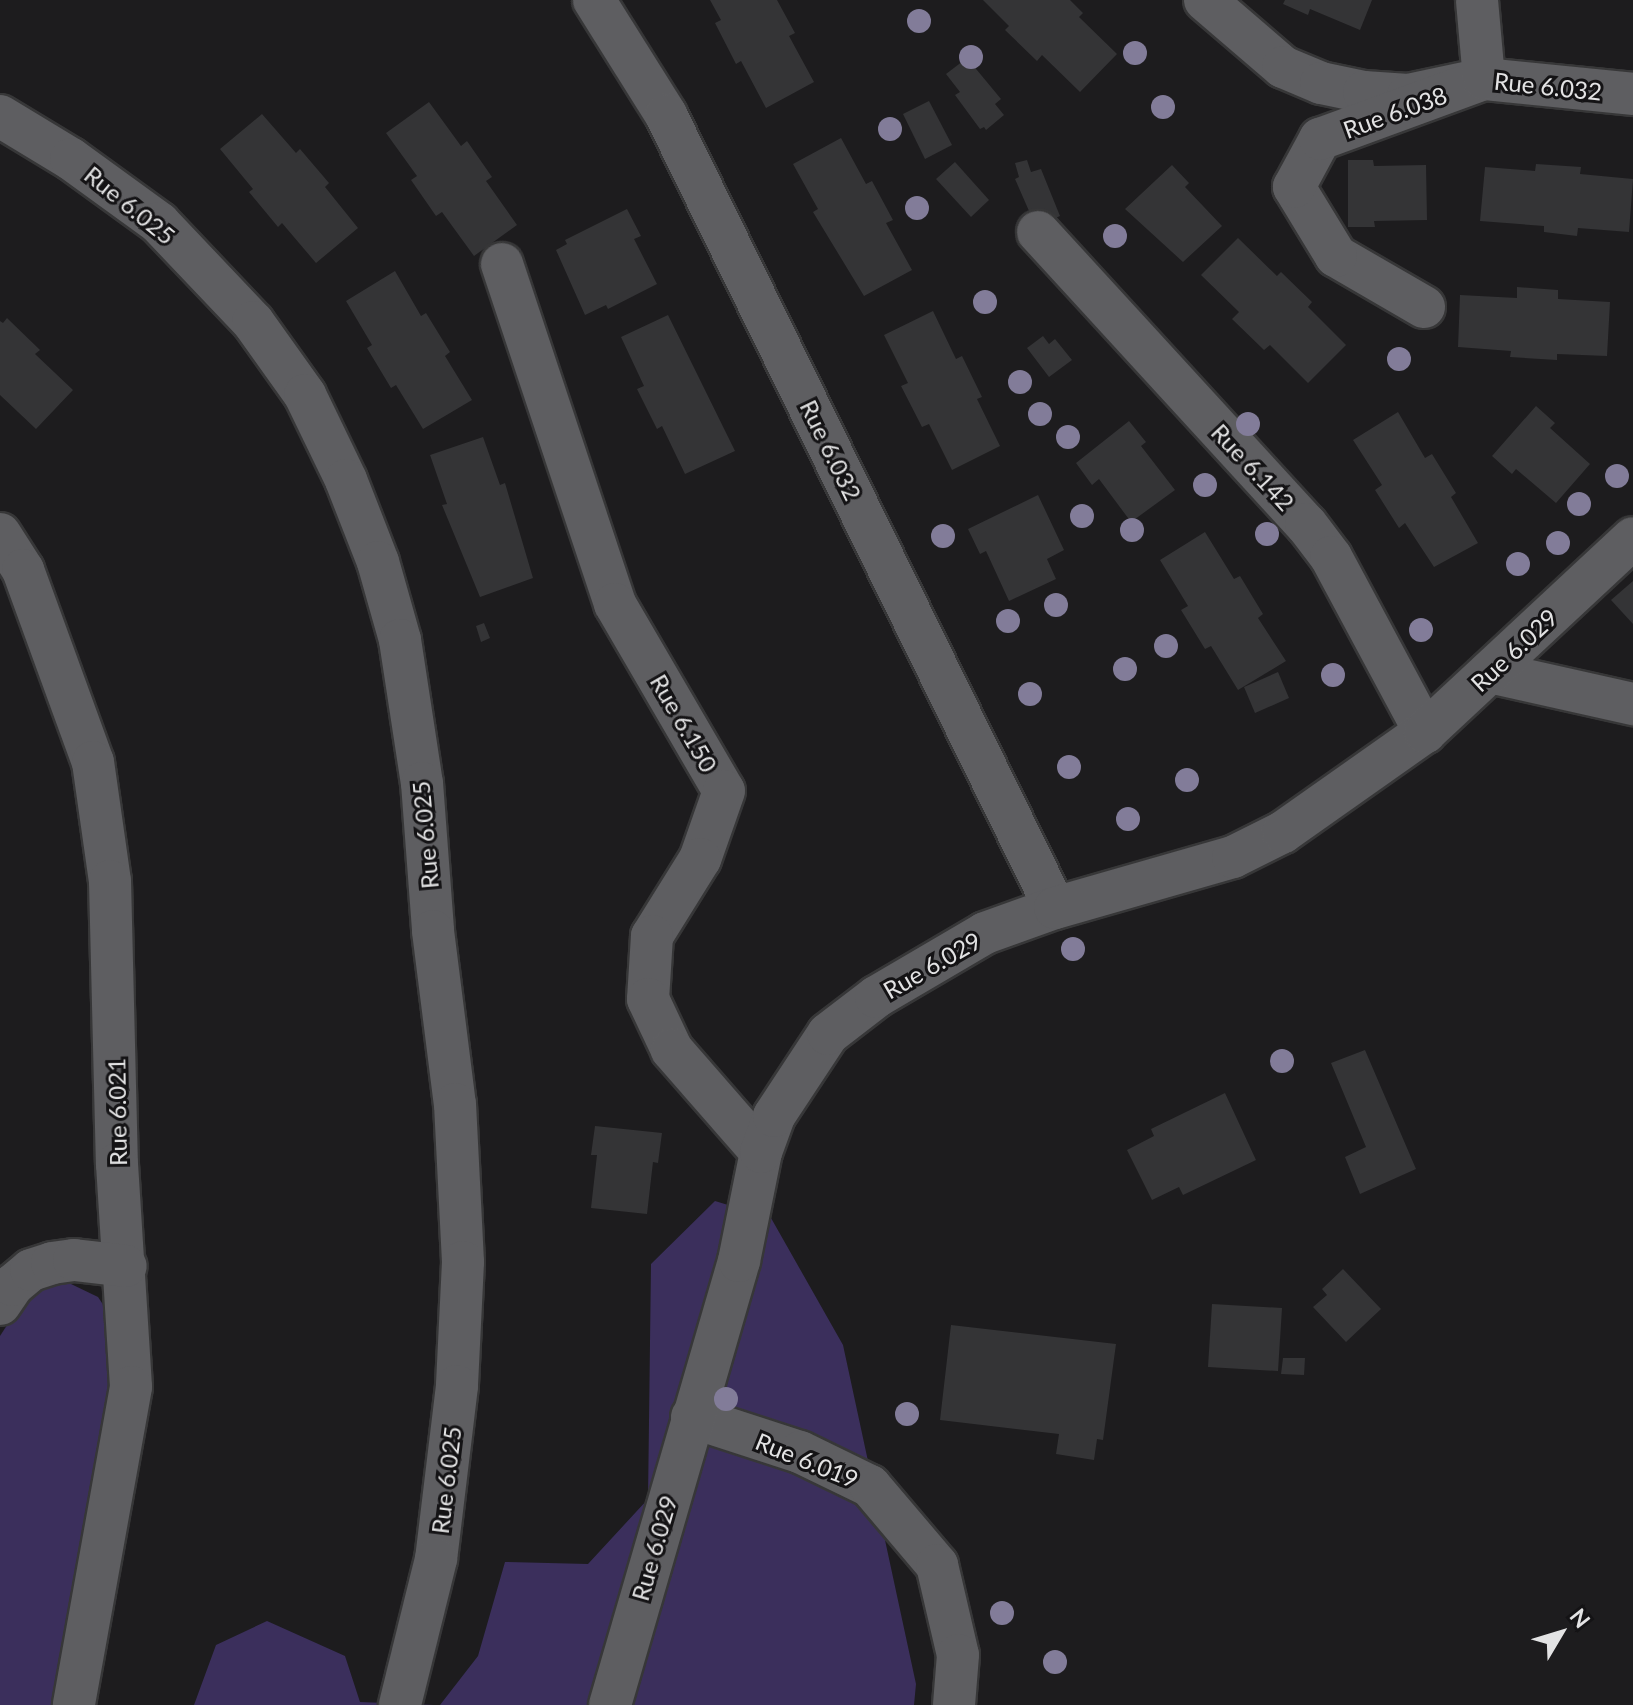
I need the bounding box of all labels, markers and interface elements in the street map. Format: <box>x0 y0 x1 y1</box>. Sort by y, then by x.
street label: Rue 6.032 <box>1493 66 1603 106</box>
street label: Rue 6.038 <box>1339 80 1451 144</box>
street label: Rue 6.025 <box>79 160 181 250</box>
street label: Rue 6.032 <box>794 395 868 505</box>
street label: Rue 6.142 <box>1206 418 1300 516</box>
street label: Rue 6.029 <box>1465 603 1563 697</box>
street label: Rue 6.150 <box>645 669 723 777</box>
street label: Rue 6.025 <box>406 780 444 890</box>
street label: Rue 6.029 <box>878 926 986 1004</box>
street label: Rue 6.021 <box>102 1058 132 1166</box>
street label: Rue 6.025 <box>425 1425 467 1535</box>
street label: Rue 6.019 <box>751 1426 863 1494</box>
street label: Rue 6.029 <box>625 1492 683 1604</box>
north arrow <box>1521 1593 1601 1673</box>
text: N <box>1564 1603 1596 1633</box>

